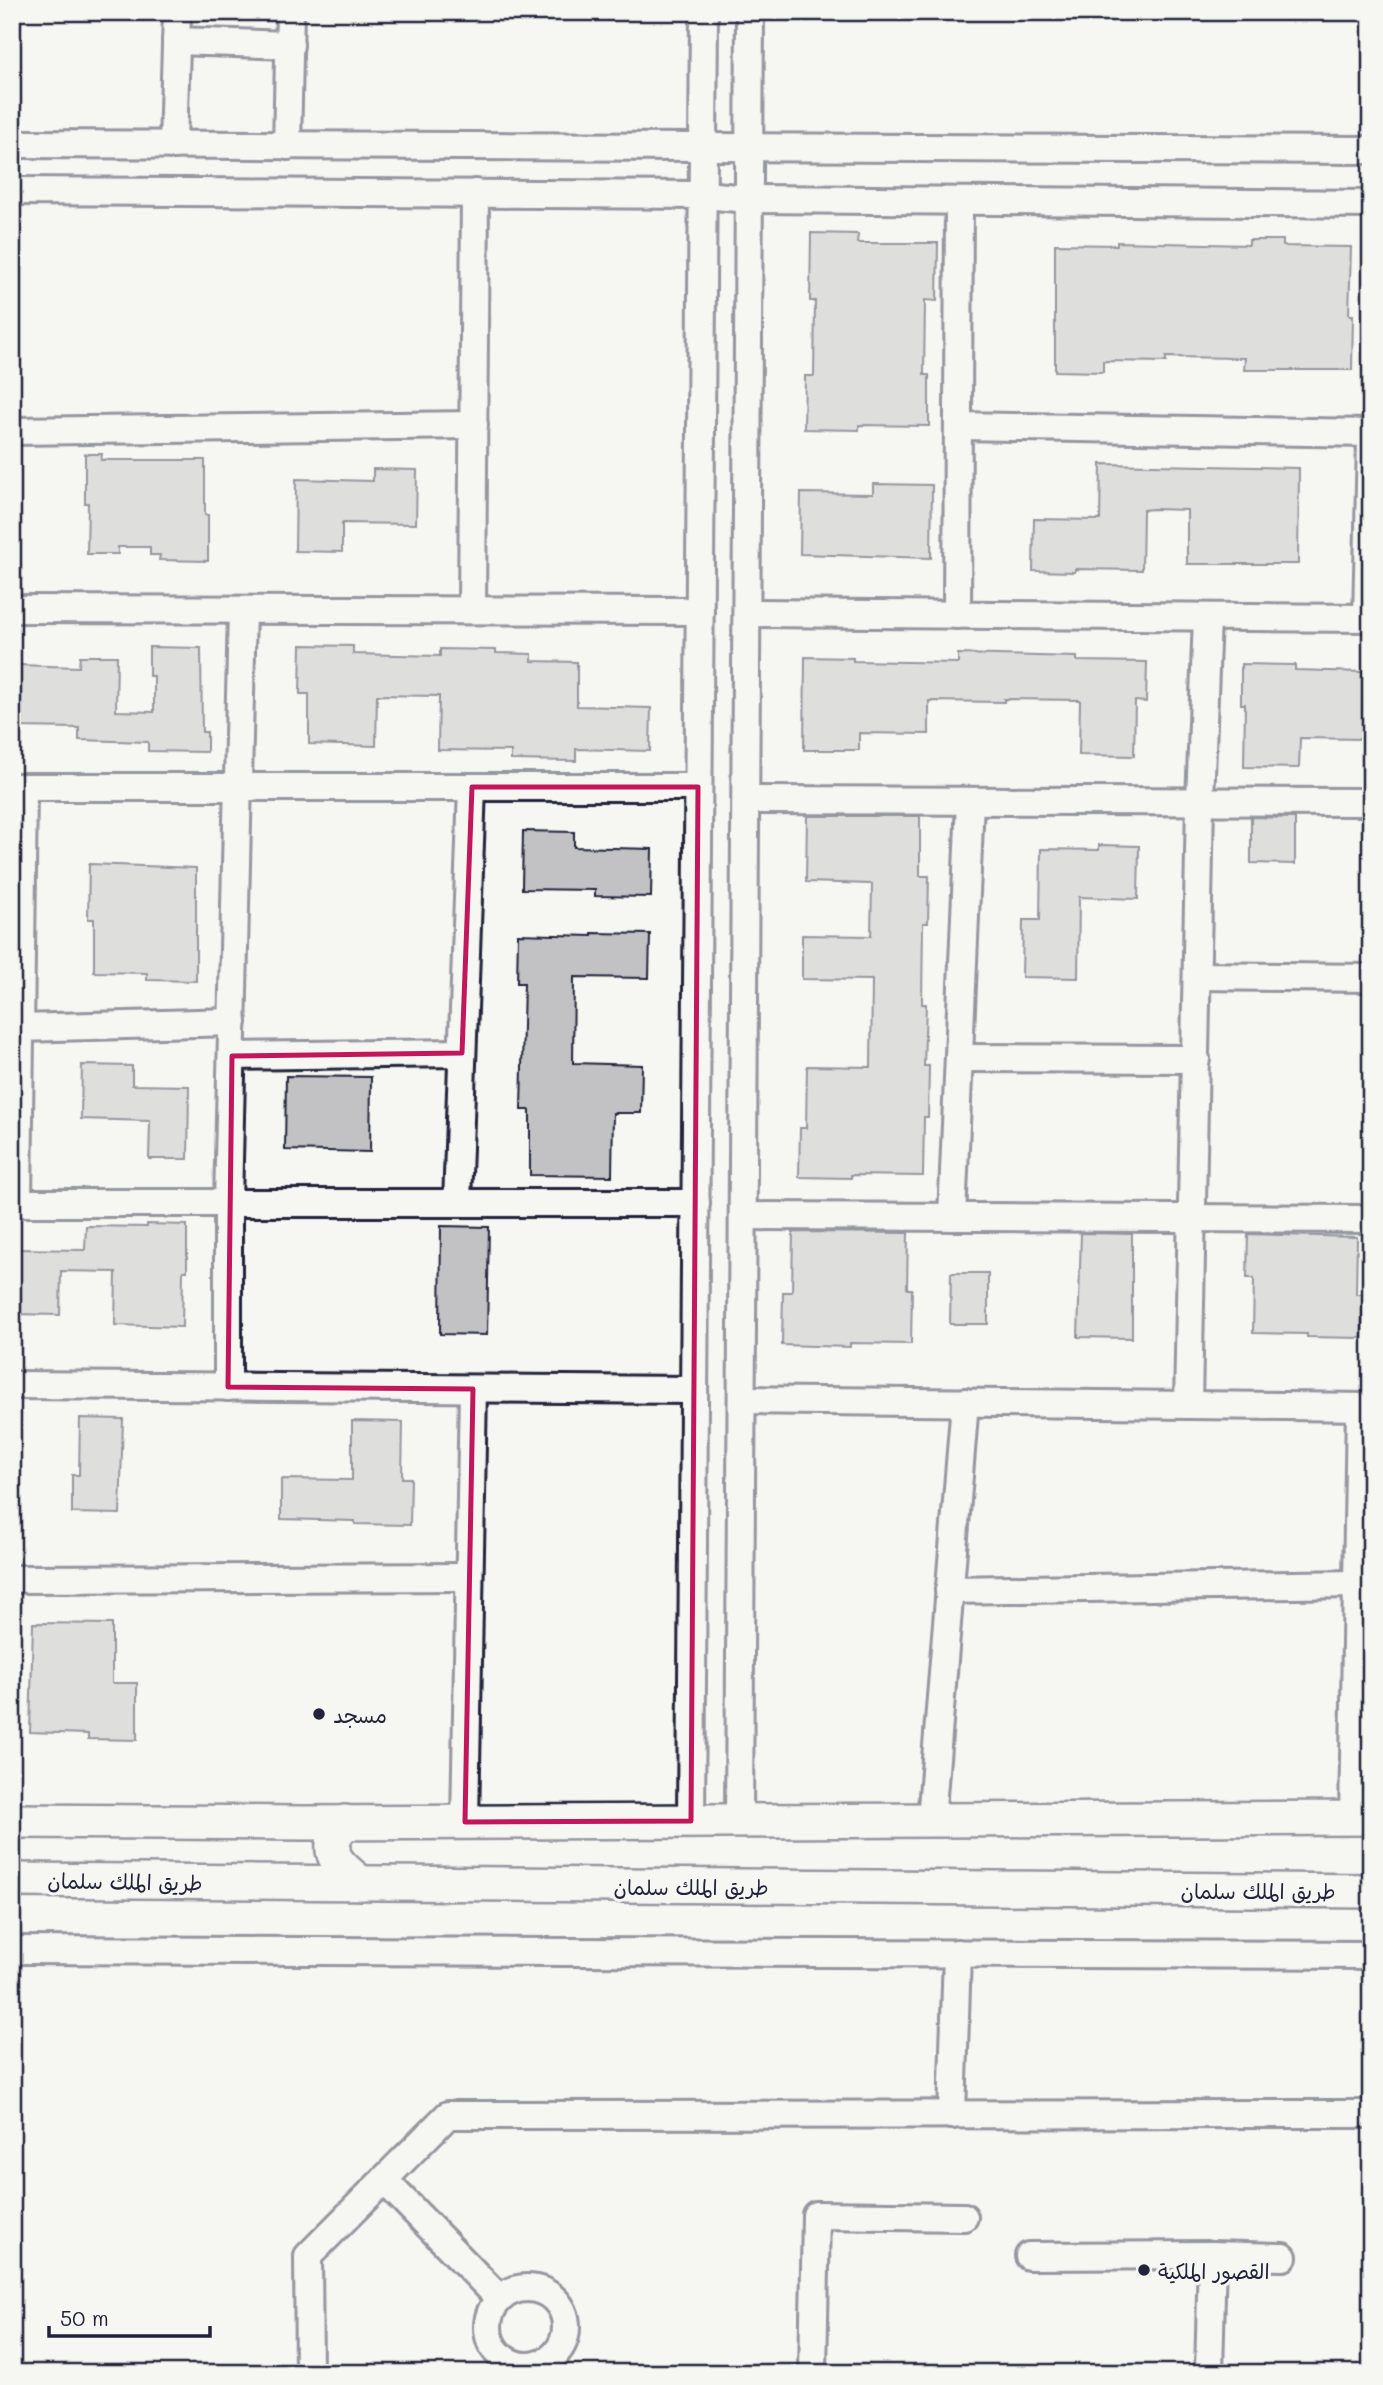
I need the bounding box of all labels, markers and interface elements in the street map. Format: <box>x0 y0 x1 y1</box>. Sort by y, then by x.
place label: مسجد <box>333 1701 387 1728</box>
marker: مسجد <box>311 1706 327 1722</box>
street label: طريق الملك سلمان <box>47 1866 203 1896</box>
street label: طريق الملك سلمان <box>613 1873 769 1900</box>
street label: طريق الملك سلمان <box>1180 1877 1336 1904</box>
place label: القصور الملكية <box>1158 2257 1270 2285</box>
marker: القصور الملكية <box>1136 2262 1152 2278</box>
scale bar <box>49 2294 210 2338</box>
text: 50 m <box>60 2304 109 2331</box>

